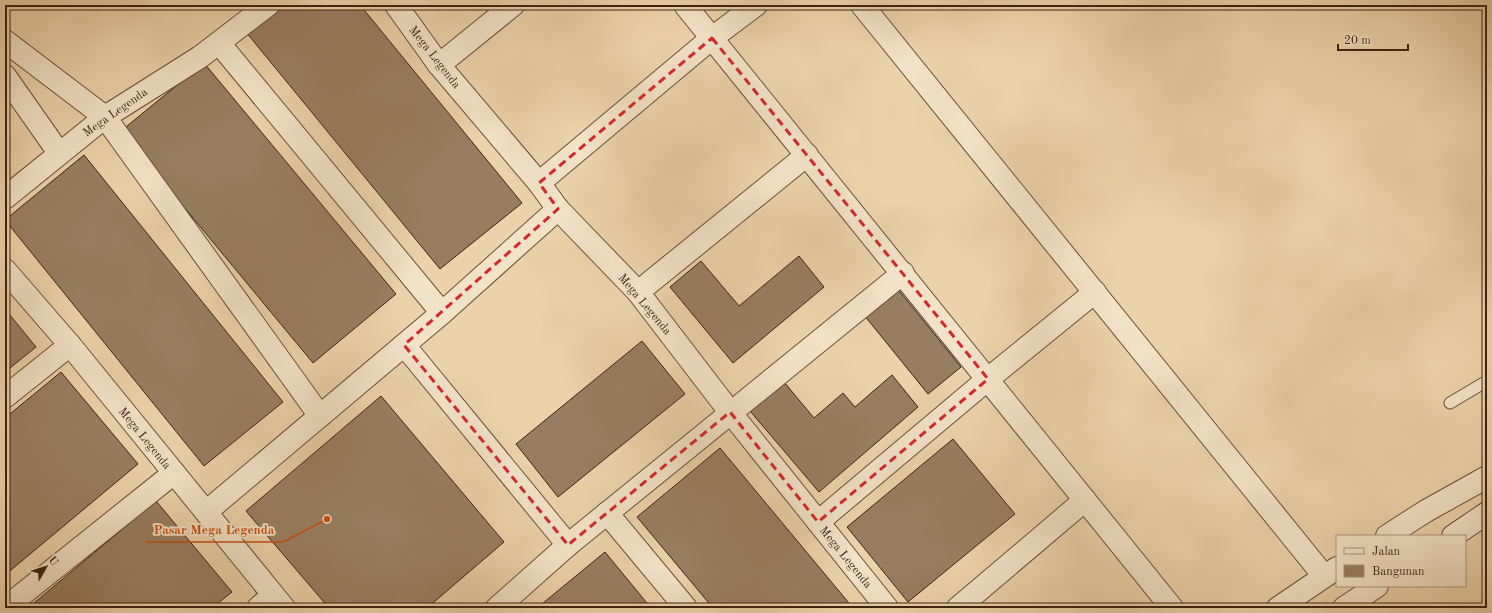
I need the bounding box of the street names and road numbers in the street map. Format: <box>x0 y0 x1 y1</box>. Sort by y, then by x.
street label: Mega Legenda <box>406 24 462 91</box>
street label: Mega Legenda <box>81 86 150 139</box>
street label: Mega Legenda <box>615 272 673 338</box>
street label: Mega Legenda <box>116 405 173 472</box>
street label: Mega Legenda <box>817 524 874 591</box>

